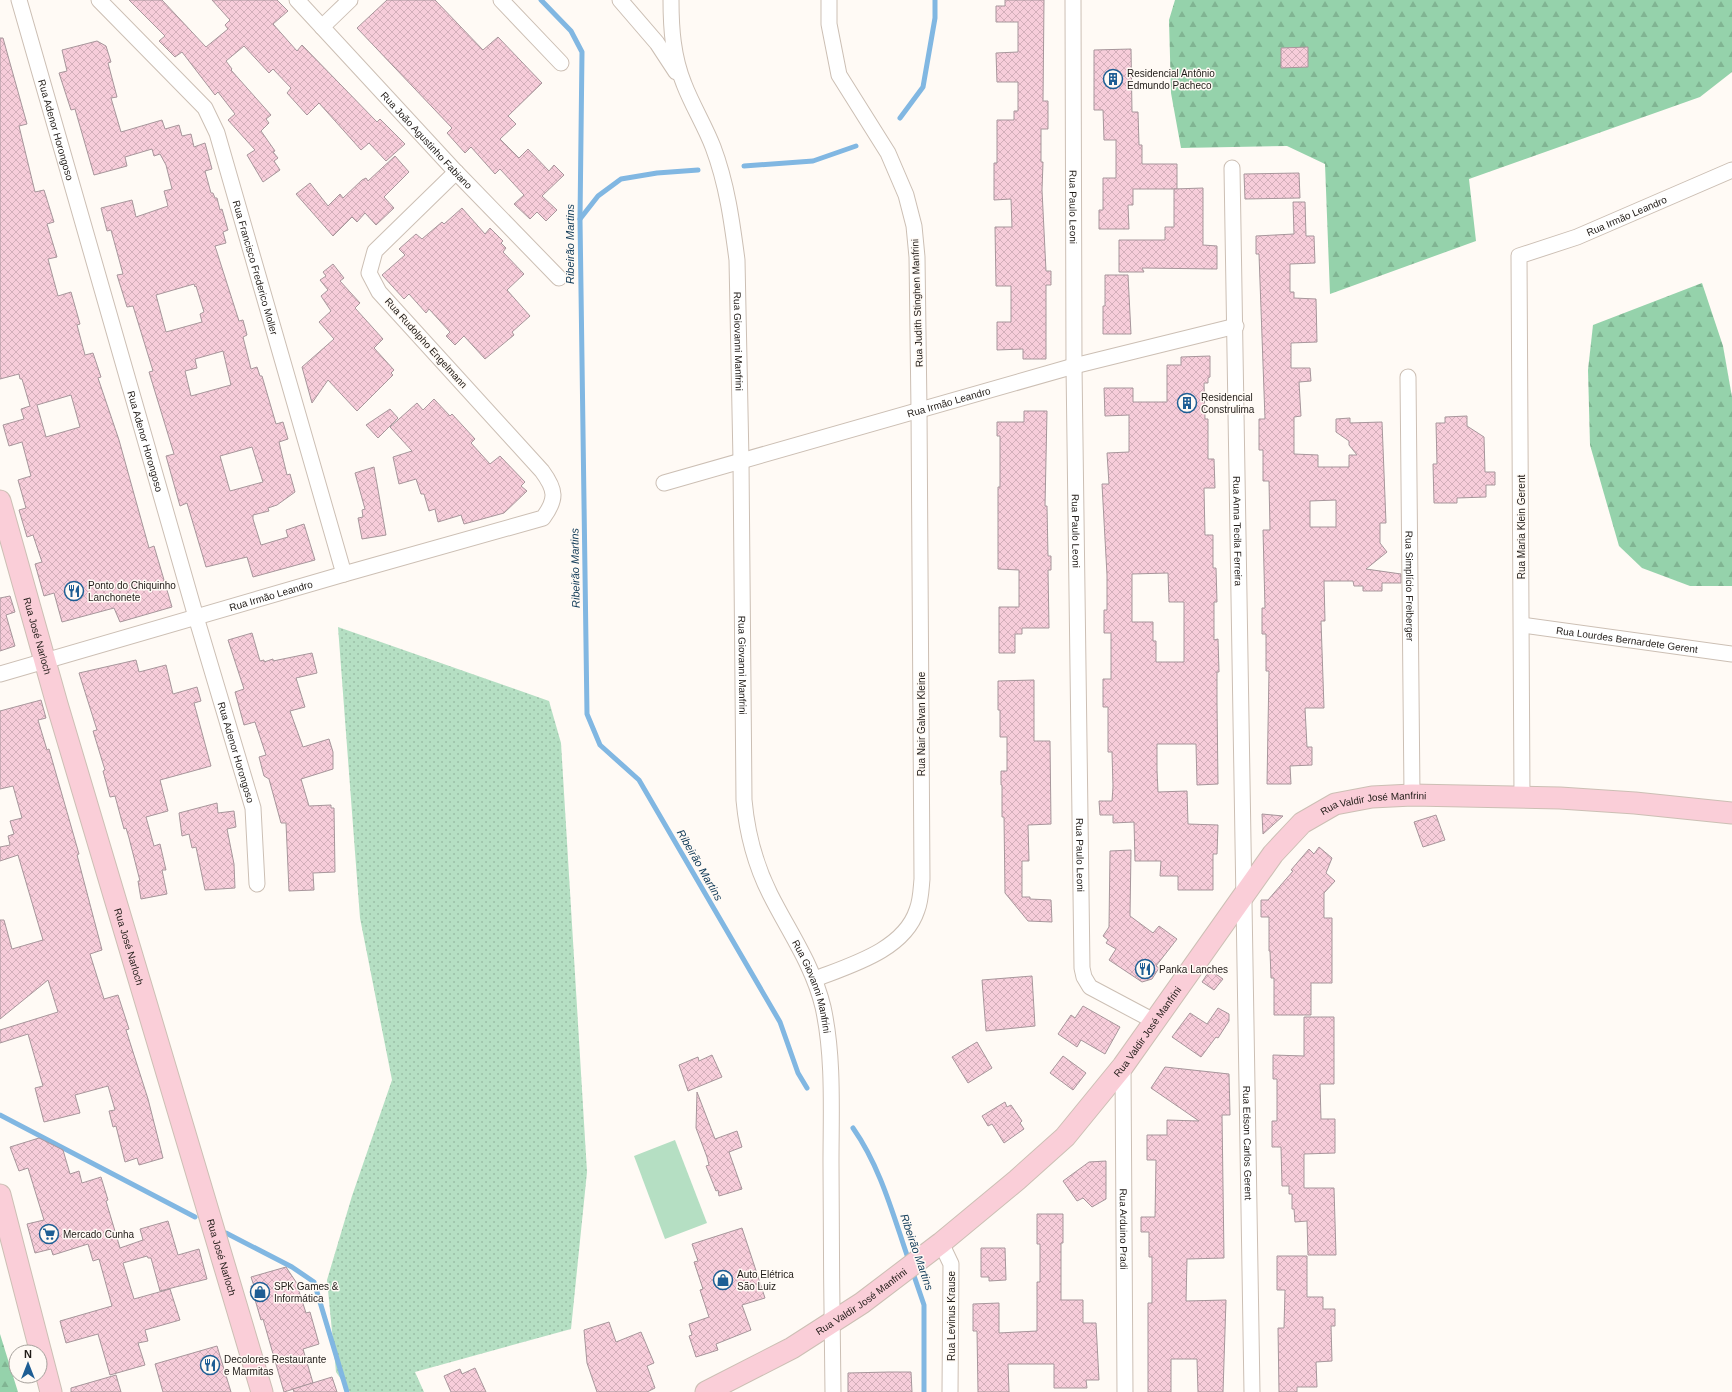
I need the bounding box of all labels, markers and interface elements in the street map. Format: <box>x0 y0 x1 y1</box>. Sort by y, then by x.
building icon: Residencial Antônio Edmundo Pacheco <box>1102 68 1124 90</box>
place label: Residencial Antônio Edmundo Pacheco <box>1127 68 1215 91</box>
street label: Rua Adenor Horongoso <box>37 78 76 182</box>
street label: Rua João Agustinho Fabiano <box>379 89 475 191</box>
street label: Rua Paulo Leoni <box>1068 170 1079 244</box>
street label: Rua Irmão Leandro <box>1585 193 1669 238</box>
street label: Rua Francisco Frederico Moller <box>231 199 281 337</box>
water label: Ribeirão Martins <box>564 203 576 284</box>
street label: Rua Judith Stinghen Manfrini <box>909 239 925 367</box>
street label: Rua Giovanni Manfrini <box>732 292 745 391</box>
street label: Rua Rudolpho Engelmann <box>383 296 469 390</box>
street label: Rua Irmão Leandro <box>906 385 992 419</box>
street label: Rua Adenor Horongoso <box>126 389 165 493</box>
building icon: Residencial Construlima <box>1176 392 1198 414</box>
place label: Residencial Construlima <box>1201 392 1255 415</box>
street label: Rua Maria Klein Gerent <box>1516 475 1527 579</box>
street label: Rua Anna Tecila Ferreira <box>1232 476 1244 586</box>
street label: Rua Paulo Leoni <box>1070 494 1082 568</box>
water label: Ribeirão Martins <box>568 527 582 608</box>
street label: Rua Simplício Freiberger <box>1404 531 1416 642</box>
street label: Rua Irmão Leandro <box>228 578 314 613</box>
restaurant icon: Ponto do Chiquinho Lanchonete <box>63 580 85 602</box>
place label: Ponto do Chiquinho Lanchonete <box>88 580 176 603</box>
street label: Rua José Narloch <box>22 596 54 676</box>
street label: Rua Giovanni Manfrini <box>737 616 749 715</box>
street label: Rua Lourdes Bernardete Gerent <box>1555 624 1699 655</box>
street label: Rua Nair Galvan Kleine <box>916 671 927 776</box>
street label: Rua Adenor Horongoso <box>216 701 257 804</box>
street label: Rua Valdir José Manfrini <box>1318 789 1426 817</box>
street label: Rua Paulo Leoni <box>1075 818 1086 892</box>
water label: Ribeirão Martins <box>675 827 725 903</box>
street label: Rua José Narloch <box>113 907 146 986</box>
street label: Rua Giovanni Manfrini <box>790 938 833 1034</box>
restaurant icon: Panka Lanches <box>1134 958 1156 980</box>
place label: Panka Lanches <box>1159 964 1228 975</box>
street label: Rua Valdir José Manfrini <box>1111 984 1183 1079</box>
street label: Rua Edson Carlos Gerent <box>1241 1085 1254 1200</box>
street label: Rua Arduino Pradi <box>1118 1188 1130 1270</box>
water label: Ribeirão Martins <box>898 1212 936 1292</box>
street label: Rua José Narloch <box>205 1217 238 1297</box>
supermarket icon: Mercado Cunha <box>38 1223 60 1245</box>
place label: Mercado Cunha <box>63 1229 135 1240</box>
street label: Rua Valdir José Manfrini <box>814 1266 909 1337</box>
shop icon: Auto Elétrica São Luiz <box>712 1269 734 1291</box>
place label: Auto Elétrica São Luiz <box>737 1269 794 1292</box>
street label: Rua Levinus Krause <box>946 1271 957 1361</box>
shop icon: SPK Games & Informática <box>249 1281 271 1303</box>
place label: SPK Games & Informática <box>274 1281 339 1304</box>
north arrow <box>8 1344 48 1384</box>
text: N <box>24 1348 32 1360</box>
restaurant icon: Decolores Restaurante e Marmitas <box>199 1354 221 1376</box>
place label: Decolores Restaurante e Marmitas <box>224 1354 327 1377</box>

